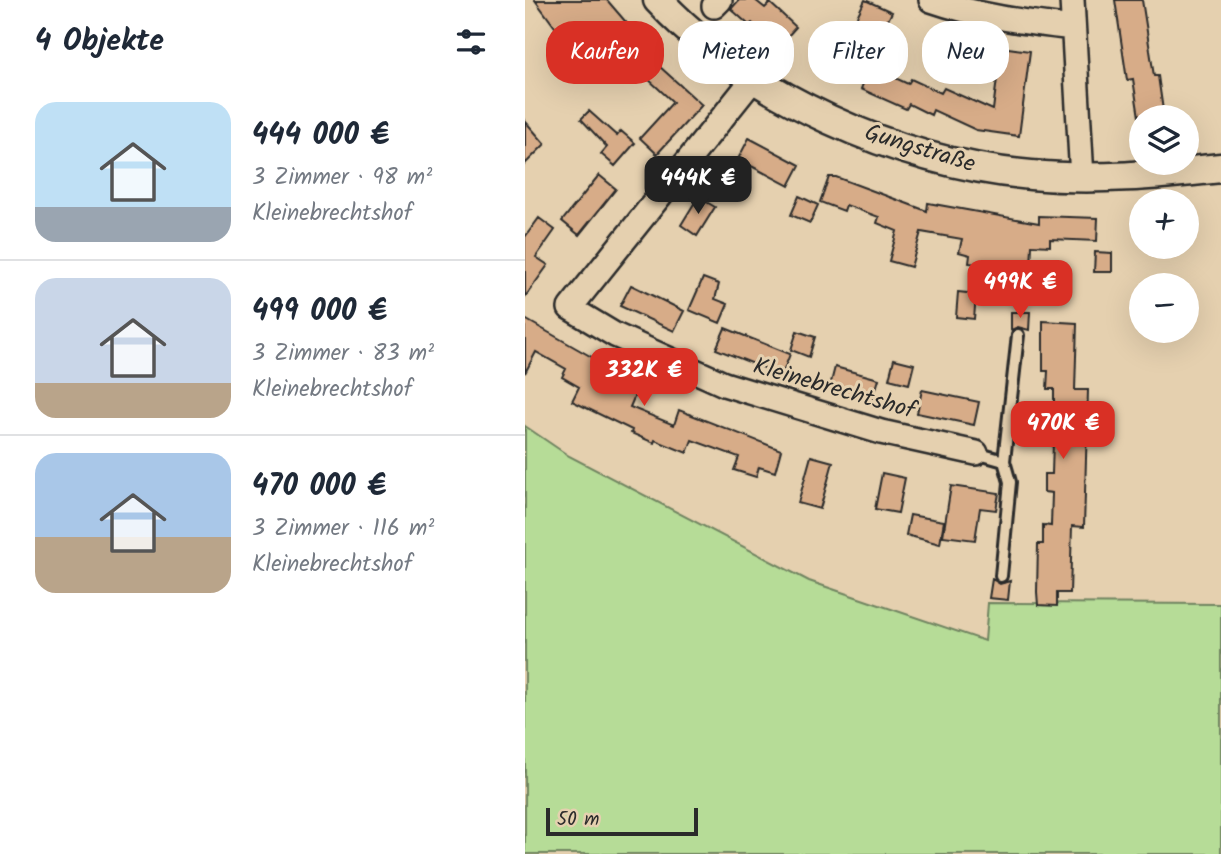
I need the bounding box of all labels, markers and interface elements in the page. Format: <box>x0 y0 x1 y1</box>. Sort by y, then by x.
text: 4 Objekte <box>35 18 164 66</box>
chip: Kaufen <box>546 21 664 84</box>
chip: Mieten <box>678 21 794 84</box>
chip: Filter <box>808 21 908 84</box>
chip: Neu <box>922 21 1009 84</box>
icon: filters <box>452 23 490 61</box>
map controls <box>1129 105 1199 343</box>
button: layers <box>1129 105 1199 175</box>
text: 444 000 € <box>252 112 389 160</box>
street label: Gungstraße <box>860 114 980 184</box>
icon: home <box>91 130 175 214</box>
pin: 444K € <box>641 156 755 216</box>
text: 3 Zimmer · 98 m² <box>252 160 432 196</box>
text: 444K € <box>661 161 735 197</box>
button: + <box>1129 189 1199 259</box>
text: Kleinebrechtshof <box>252 196 412 232</box>
pin: 499K € <box>963 260 1077 320</box>
text: 499K € <box>983 265 1057 301</box>
button: − <box>1129 273 1199 343</box>
text: 499 000 € <box>252 288 387 336</box>
icon: home <box>91 306 175 390</box>
text: 3 Zimmer · 83 m² <box>252 336 434 372</box>
street label: Kleinebrechtshof <box>748 347 923 432</box>
pin: 332K € <box>587 348 701 408</box>
text: 332K € <box>606 353 682 389</box>
text: Kleinebrechtshof <box>252 372 412 408</box>
pin: 470K € <box>1006 402 1120 461</box>
text: 470K € <box>1027 406 1099 442</box>
text: 470 000 € <box>252 463 386 511</box>
icon: home <box>91 481 175 565</box>
text: 3 Zimmer · 116 m² <box>252 511 434 547</box>
text: Kleinebrechtshof <box>252 547 412 583</box>
scale bar <box>546 805 698 837</box>
text: 50 m <box>557 805 599 835</box>

